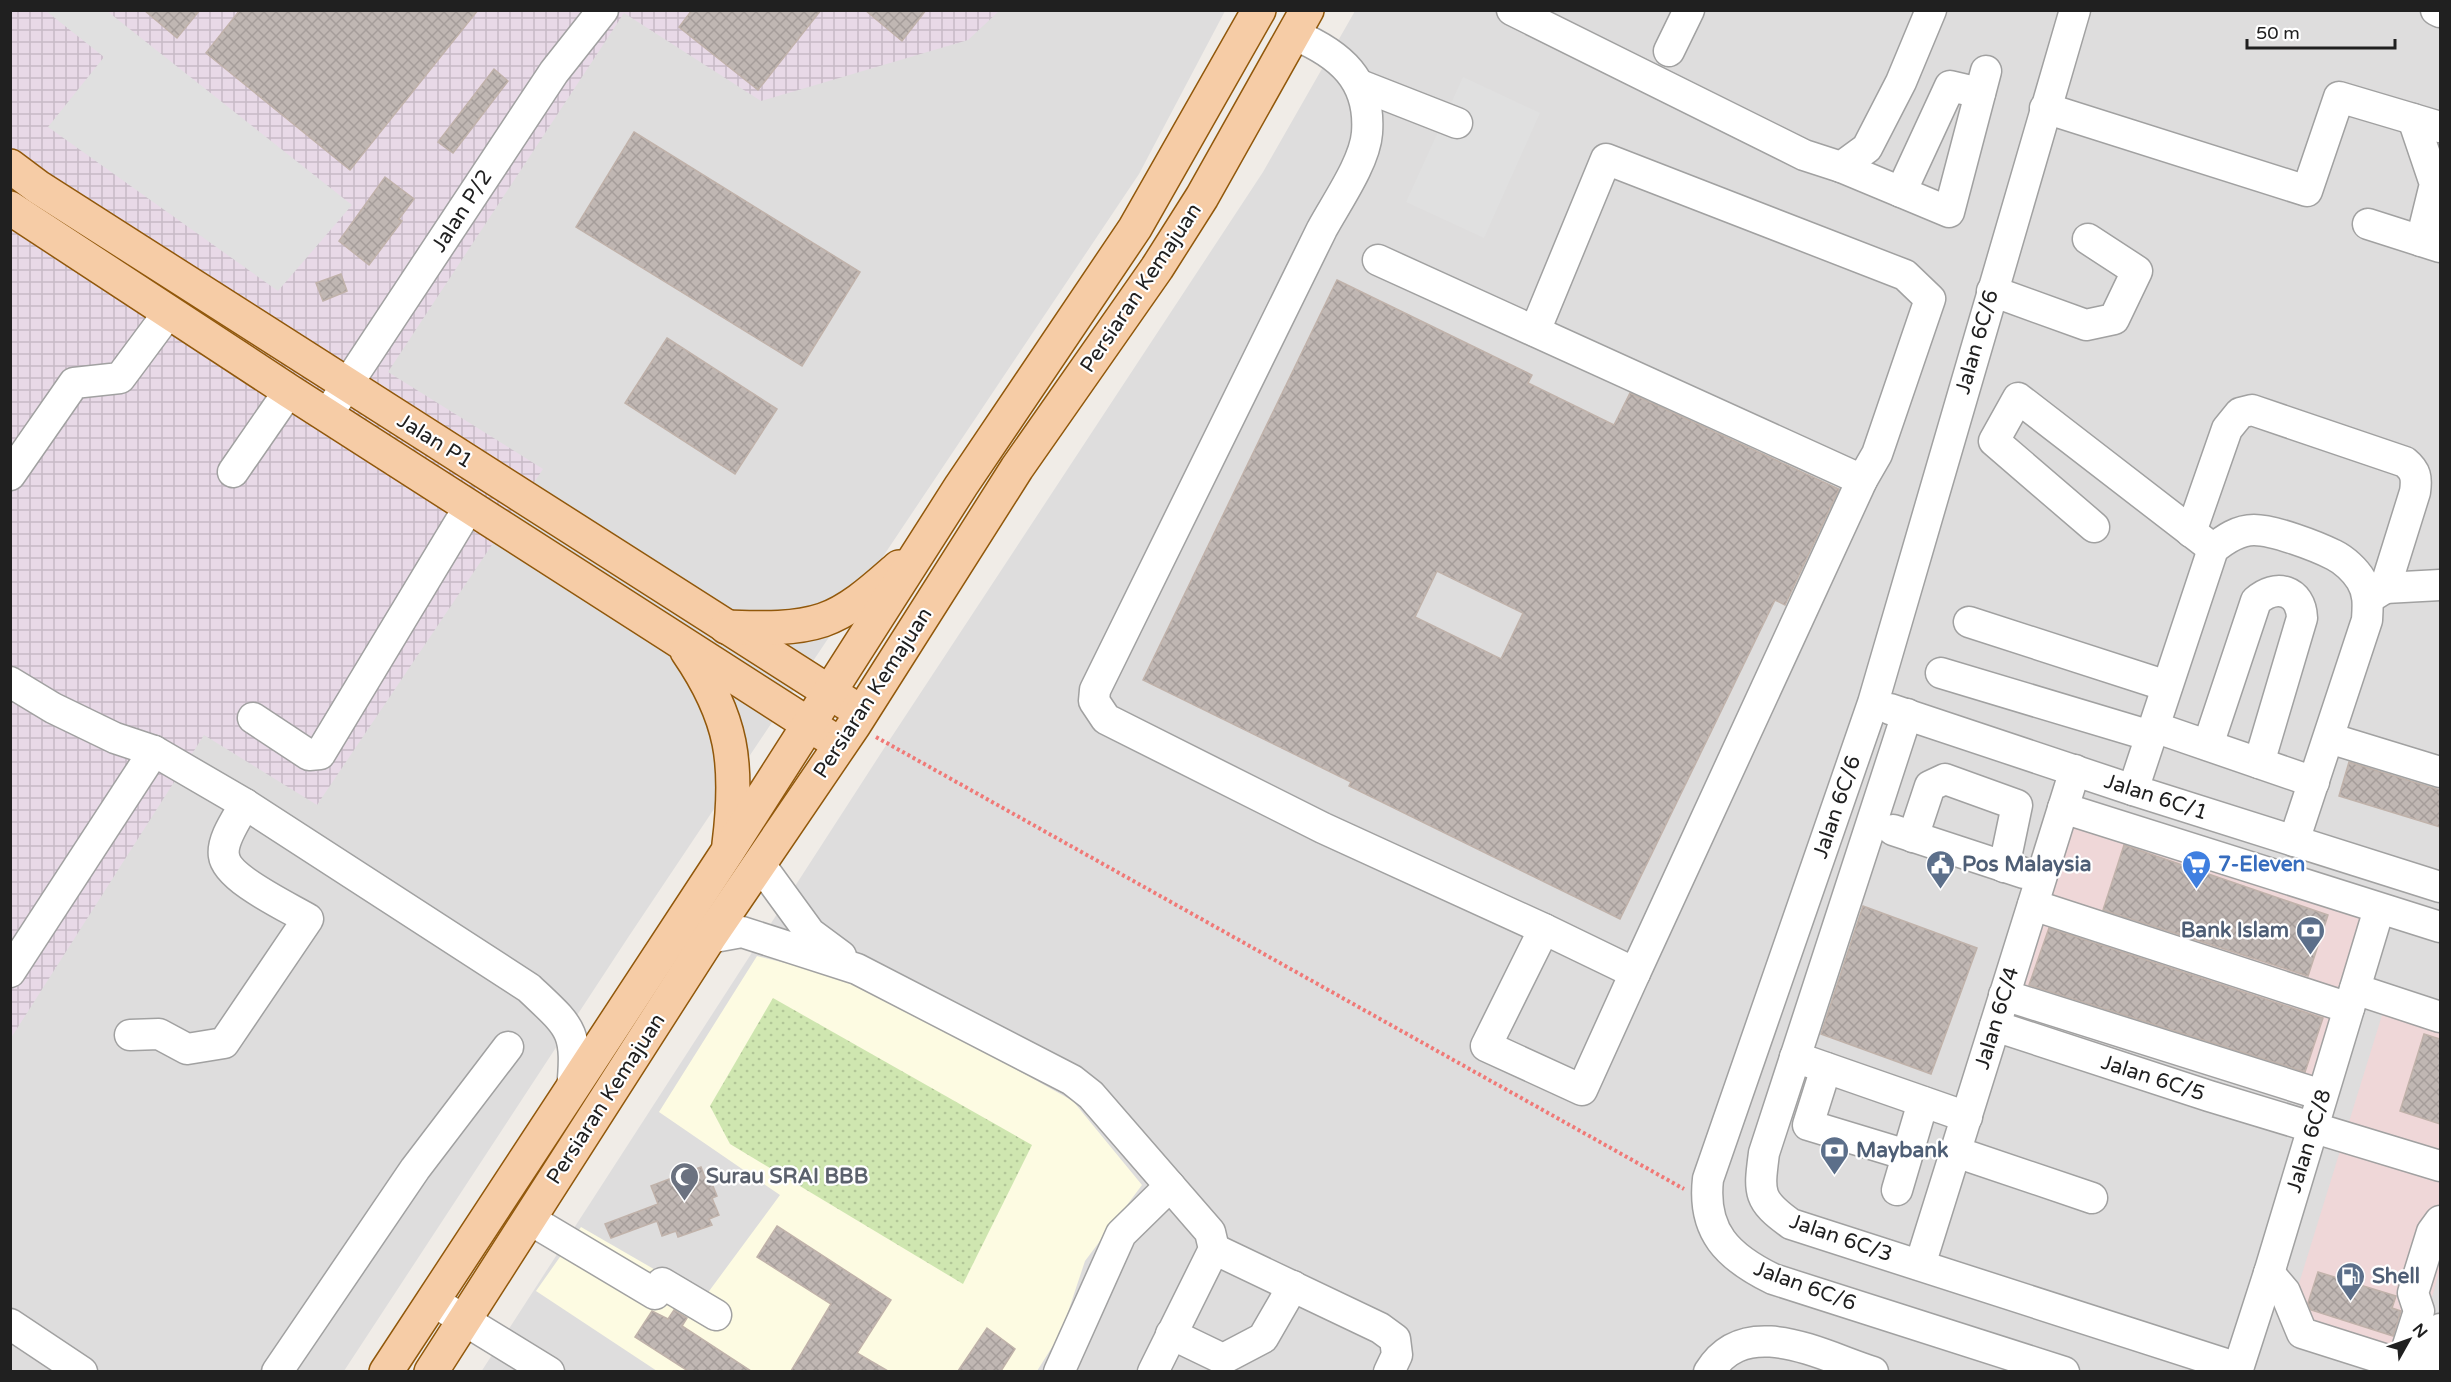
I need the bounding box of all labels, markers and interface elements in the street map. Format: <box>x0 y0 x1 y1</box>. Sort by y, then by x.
scale bar <box>2247 12 2396 50</box>
text: 50 m <box>2256 22 2300 44</box>
street label: Jalan P/2 <box>426 165 498 257</box>
street label: Persiaran Kemajuan <box>1075 199 1207 377</box>
street label: Jalan 6C/6 <box>1950 287 2004 397</box>
street label: Jalan P1 <box>393 408 477 474</box>
street label: Persiaran Kemajuan <box>808 603 938 783</box>
street label: Jalan 6C/6 <box>1808 752 1866 862</box>
street label: Jalan 6C/1 <box>2101 769 2211 825</box>
public building icon: Pos Malaysia <box>1925 848 1957 890</box>
supermarket icon: 7-Eleven <box>2181 848 2213 890</box>
place label: Pos Malaysia <box>1962 852 2091 877</box>
place label: 7-Eleven <box>2218 852 2305 877</box>
bank icon: Bank Islam <box>2294 914 2326 956</box>
place label: Bank Islam <box>2181 918 2289 943</box>
street label: Jalan 6C/4 <box>1970 964 2024 1072</box>
street label: Persiaran Kemajuan <box>541 1009 671 1189</box>
street label: Jalan 6C/5 <box>2098 1050 2208 1106</box>
street label: Jalan 6C/8 <box>2281 1086 2337 1196</box>
bank icon: Maybank <box>1819 1134 1851 1176</box>
place label: Maybank <box>1856 1138 1949 1163</box>
mosque icon: Surau SRAI BBB <box>669 1160 701 1202</box>
place label: Surau SRAI BBB <box>706 1164 868 1189</box>
street label: Jalan 6C/3 <box>1786 1209 1896 1267</box>
street label: Jalan 6C/6 <box>1750 1256 1860 1316</box>
fuel station icon: Shell <box>2335 1260 2367 1302</box>
place label: Shell <box>2372 1264 2420 1289</box>
north arrow <box>2379 1310 2439 1370</box>
text: N <box>2408 1320 2432 1342</box>

